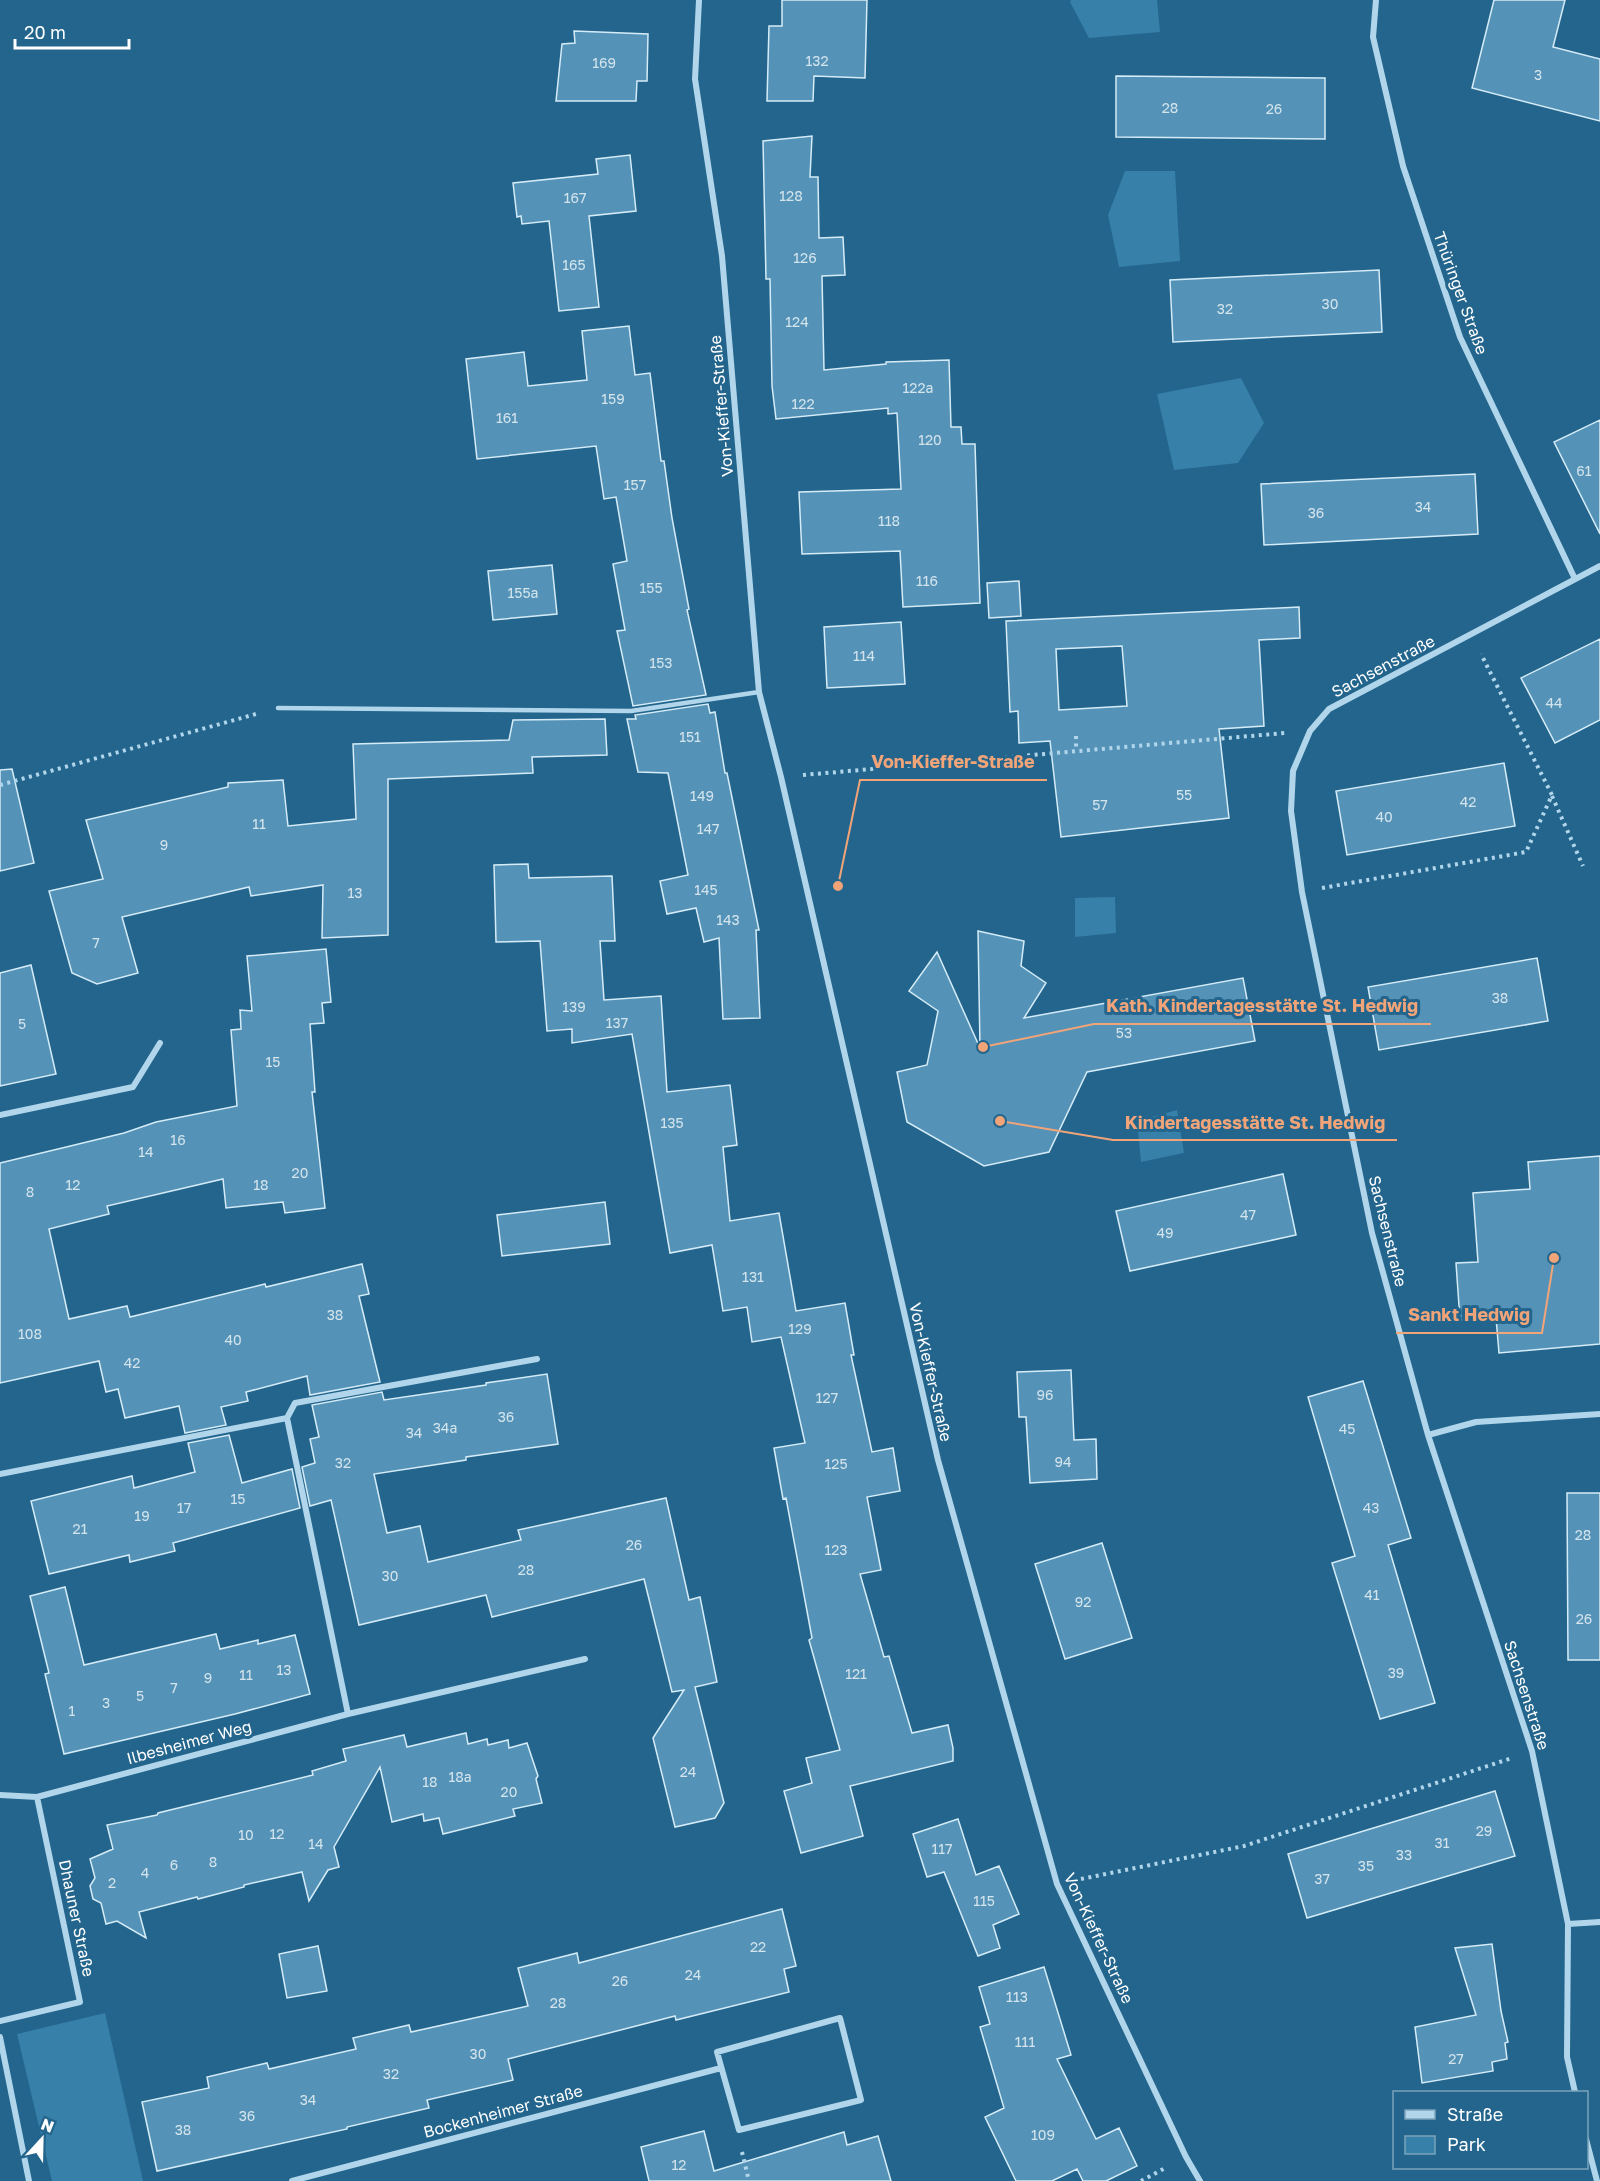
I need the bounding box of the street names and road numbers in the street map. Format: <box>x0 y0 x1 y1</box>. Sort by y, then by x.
street label: Thüringer Straße <box>1430 229 1492 357</box>
street label: Von-Kieffer-Straße <box>705 334 737 478</box>
street label: Sachsenstraße <box>1328 630 1438 702</box>
street label: Sachsenstraße <box>1365 1173 1411 1289</box>
street label: Von-Kieffer-Straße <box>905 1301 957 1443</box>
street label: Sachsenstraße <box>1500 1638 1554 1752</box>
street label: Ilbesheimer Weg <box>124 1716 254 1768</box>
street label: Dhauner Straße <box>55 1858 99 1978</box>
street label: Von-Kieffer-Straße <box>1060 1869 1138 2007</box>
street label: Bockenheimer Straße <box>421 2080 585 2142</box>

